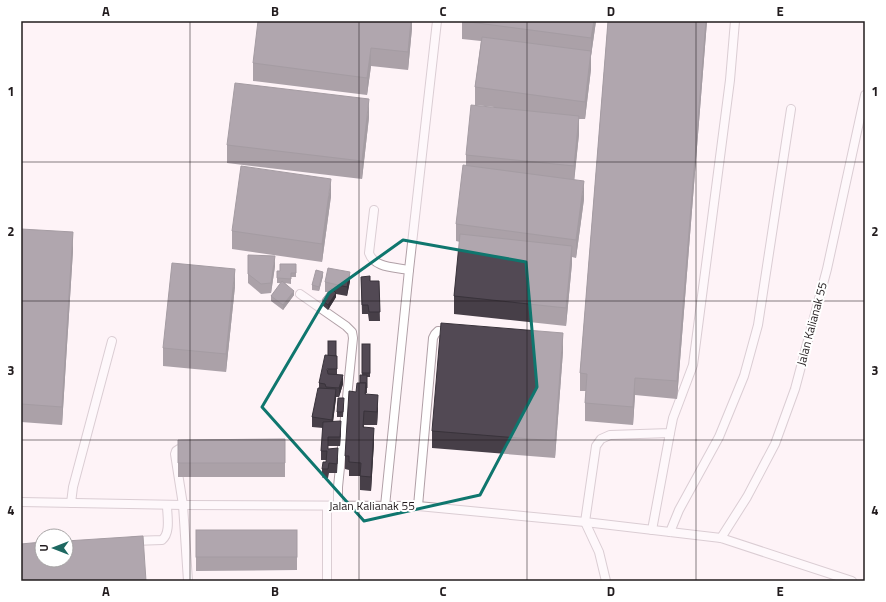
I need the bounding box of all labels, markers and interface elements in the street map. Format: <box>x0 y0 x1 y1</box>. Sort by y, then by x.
text: A <box>102 1 110 21</box>
text: B <box>271 1 279 21</box>
text: C <box>439 1 447 21</box>
text: D <box>607 1 615 21</box>
text: E <box>776 1 784 21</box>
text: 1 <box>7 81 15 101</box>
text: 1 <box>871 81 879 101</box>
text: 2 <box>7 221 15 241</box>
text: 2 <box>871 221 879 241</box>
street label: Jalan Kalianak 55 <box>791 280 832 368</box>
text: 3 <box>7 360 15 380</box>
text: 3 <box>871 360 879 380</box>
street label: Jalan Kalianak 55 <box>329 496 415 515</box>
text: 4 <box>7 500 15 520</box>
text: 4 <box>871 500 879 520</box>
north arrow <box>34 528 74 568</box>
text: U <box>36 544 52 552</box>
text: A <box>102 581 110 601</box>
text: B <box>271 581 279 601</box>
text: C <box>439 581 447 601</box>
text: D <box>607 581 615 601</box>
text: E <box>776 581 784 601</box>

